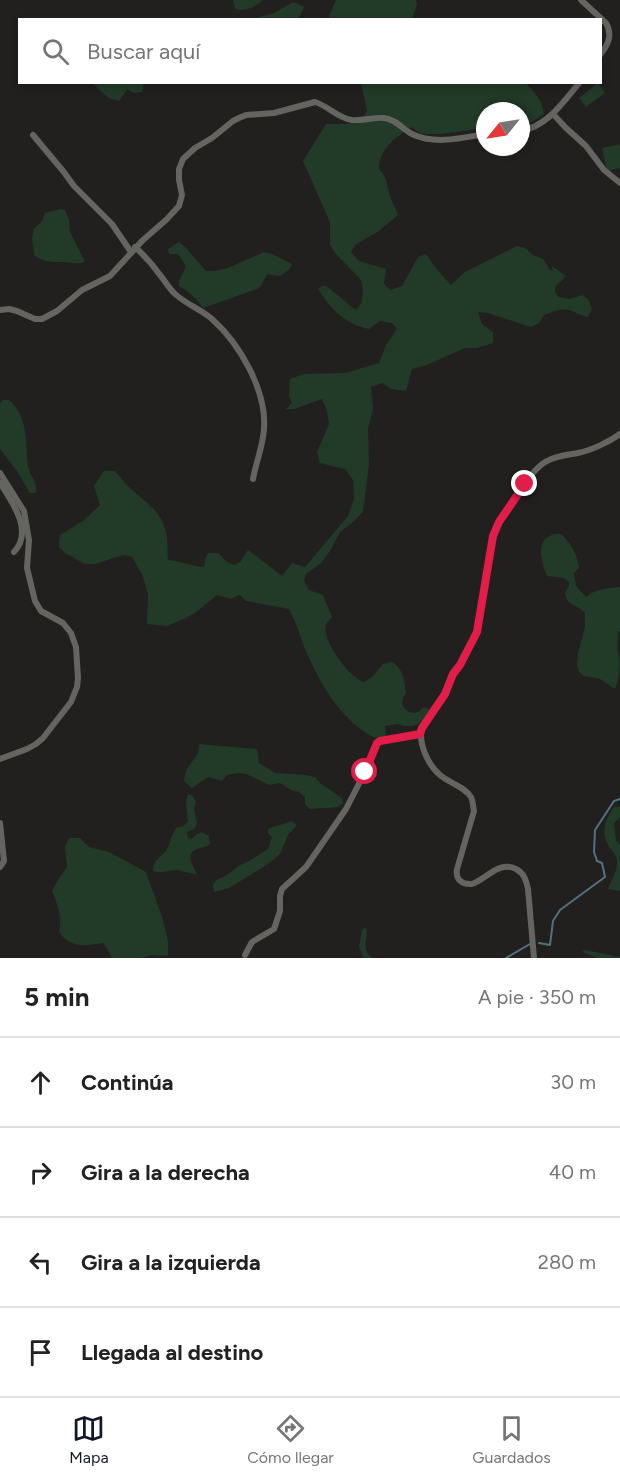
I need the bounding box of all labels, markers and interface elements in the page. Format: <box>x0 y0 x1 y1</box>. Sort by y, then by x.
search box <box>18 18 602 84</box>
icon: search <box>39 35 72 68</box>
text: Buscar aquí <box>87 38 200 65</box>
north arrow <box>476 102 530 156</box>
route end <box>511 470 537 496</box>
route start <box>351 758 377 784</box>
text: 5 min <box>24 981 90 1013</box>
text: A pie · 350 m <box>478 985 596 1009</box>
icon: ahead <box>24 1066 57 1099</box>
text: Continúa <box>81 1069 174 1096</box>
text: 30 m <box>550 1070 596 1094</box>
icon: right <box>24 1156 57 1189</box>
text: Gira a la derecha <box>81 1159 250 1186</box>
text: 40 m <box>549 1160 596 1184</box>
icon: left <box>24 1246 57 1279</box>
text: Gira a la izquierda <box>81 1249 261 1276</box>
text: 280 m <box>538 1250 596 1274</box>
icon: arrive <box>24 1336 57 1369</box>
text: Llegada al destino <box>81 1339 263 1366</box>
tab: Mapa <box>69 1412 109 1467</box>
tab: Cómo llegar <box>247 1412 334 1467</box>
tab: Guardados <box>472 1412 551 1467</box>

